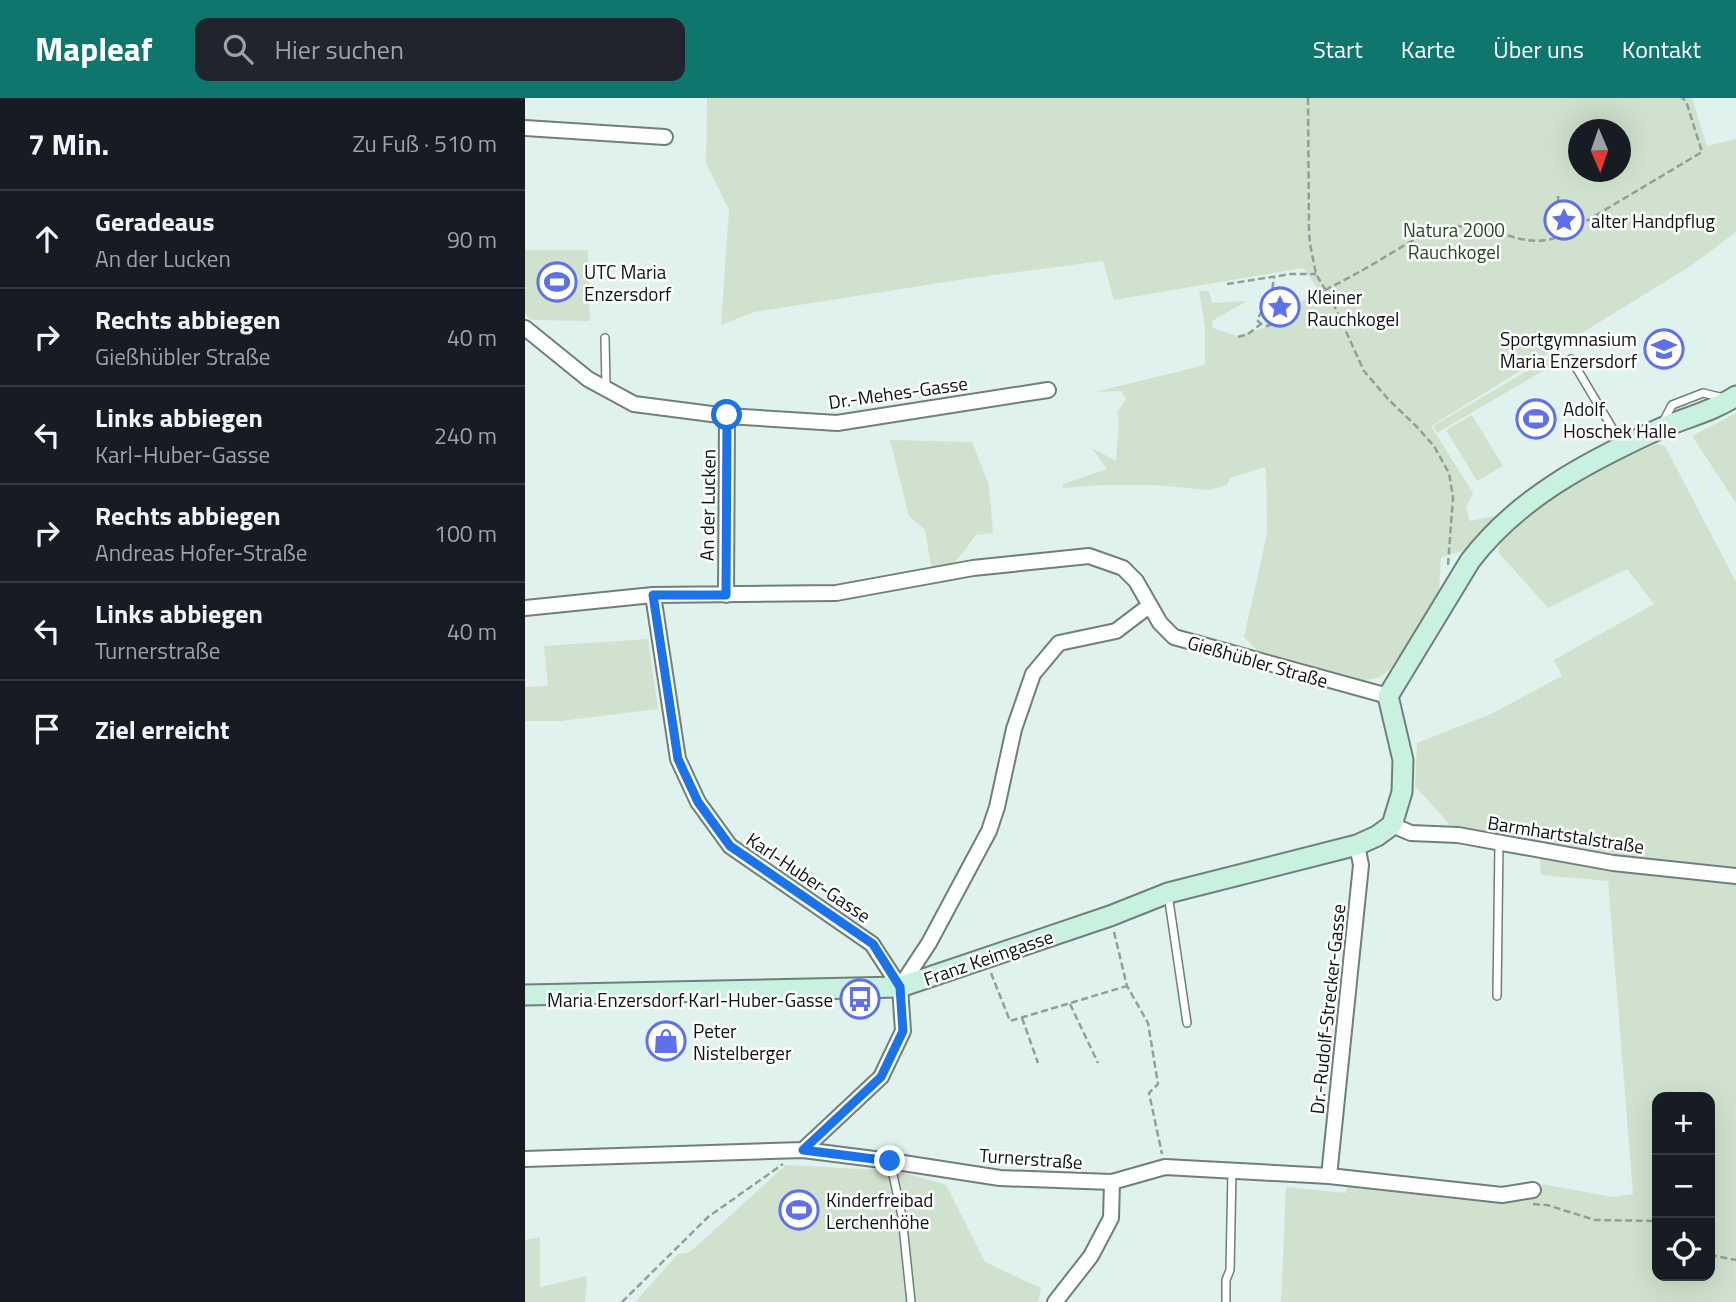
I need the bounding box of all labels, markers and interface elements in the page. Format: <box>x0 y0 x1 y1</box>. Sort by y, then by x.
search box <box>195 18 685 81</box>
text: Mapleaf <box>35 24 153 74</box>
icon: search <box>219 30 257 68</box>
text: Hier suchen <box>275 30 404 69</box>
text: Start <box>1313 31 1363 67</box>
text: Karte <box>1401 31 1455 67</box>
text: Über uns <box>1493 31 1584 67</box>
text: Kontakt <box>1622 31 1701 67</box>
north arrow <box>1568 119 1631 182</box>
text: 7 Min. <box>28 121 109 167</box>
text: Zu Fuß · 510 m <box>353 126 497 161</box>
place icon: alter Handpflug <box>1543 199 1585 241</box>
text: Geradeaus <box>95 202 215 241</box>
place label: alter Handpflug <box>1591 206 1715 235</box>
park label: Natura 2000 Rauchkogel <box>1403 215 1505 266</box>
icon: ahead <box>28 220 66 258</box>
text: 90 m <box>447 222 497 257</box>
text: An der Lucken <box>95 241 231 276</box>
place label: UTC Maria Enzersdorf <box>584 257 672 308</box>
sports icon: UTC Maria Enzersdorf <box>536 261 578 303</box>
place label: Kleiner Rauchkogel <box>1307 282 1399 333</box>
place icon: Kleiner Rauchkogel <box>1259 286 1301 328</box>
text: Rechts abbiegen <box>95 300 281 339</box>
icon: right <box>28 318 66 356</box>
text: 40 m <box>447 320 497 355</box>
place label: Sportgymnasium Maria Enzersdorf <box>1500 324 1638 375</box>
school or university icon: Sportgymnasium Maria Enzersdorf <box>1643 328 1685 370</box>
text: Gießhübler Straße <box>95 339 270 374</box>
street label: Dr.-Mehes-Gasse <box>827 368 969 416</box>
place label: Adolf Hoschek Halle <box>1563 394 1677 445</box>
text: Links abbiegen <box>95 398 263 437</box>
sports icon: Adolf Hoschek Halle <box>1515 398 1557 440</box>
route start <box>711 399 742 430</box>
icon: left <box>28 416 66 454</box>
text: 240 m <box>434 418 497 453</box>
text: Karl-Huber-Gasse <box>95 437 270 472</box>
street label: An der Lucken <box>692 449 722 561</box>
text: Rechts abbiegen <box>95 496 281 535</box>
icon: right <box>28 514 66 552</box>
text: 100 m <box>434 516 497 551</box>
text: Andreas Hofer-Straße <box>95 535 307 570</box>
text: Links abbiegen <box>95 594 263 633</box>
icon: left <box>28 612 66 650</box>
text: 40 m <box>447 614 497 649</box>
street label: Gießhübler Straße <box>1184 627 1332 695</box>
text: Turnerstraße <box>95 633 220 668</box>
icon: arrive <box>28 710 66 748</box>
text: Ziel erreicht <box>95 710 230 749</box>
street label: Barmhartstalstraße <box>1486 807 1646 861</box>
street label: Karl-Huber-Gasse <box>741 825 877 929</box>
street label: Dr.-Rudolf-Strecker-Gasse <box>1302 903 1352 1115</box>
street label: Franz Keimgasse <box>919 921 1057 993</box>
bus stop icon: Maria Enzersdorf Karl-Huber-Gasse <box>839 978 881 1020</box>
place label: Maria Enzersdorf Karl-Huber-Gasse <box>547 985 833 1014</box>
place label: Peter Nistelberger <box>693 1016 792 1067</box>
shop icon: Peter Nistelberger <box>645 1020 687 1062</box>
map controls <box>1652 1092 1715 1281</box>
button: + <box>1652 1092 1715 1155</box>
street label: Turnerstraße <box>978 1140 1084 1176</box>
route end <box>874 1145 905 1176</box>
button: − <box>1652 1155 1715 1218</box>
place label: Kinderfreibad Lerchenhöhe <box>826 1185 933 1236</box>
sports icon: Kinderfreibad Lerchenhöhe <box>778 1189 820 1231</box>
button: locate <box>1652 1218 1715 1281</box>

